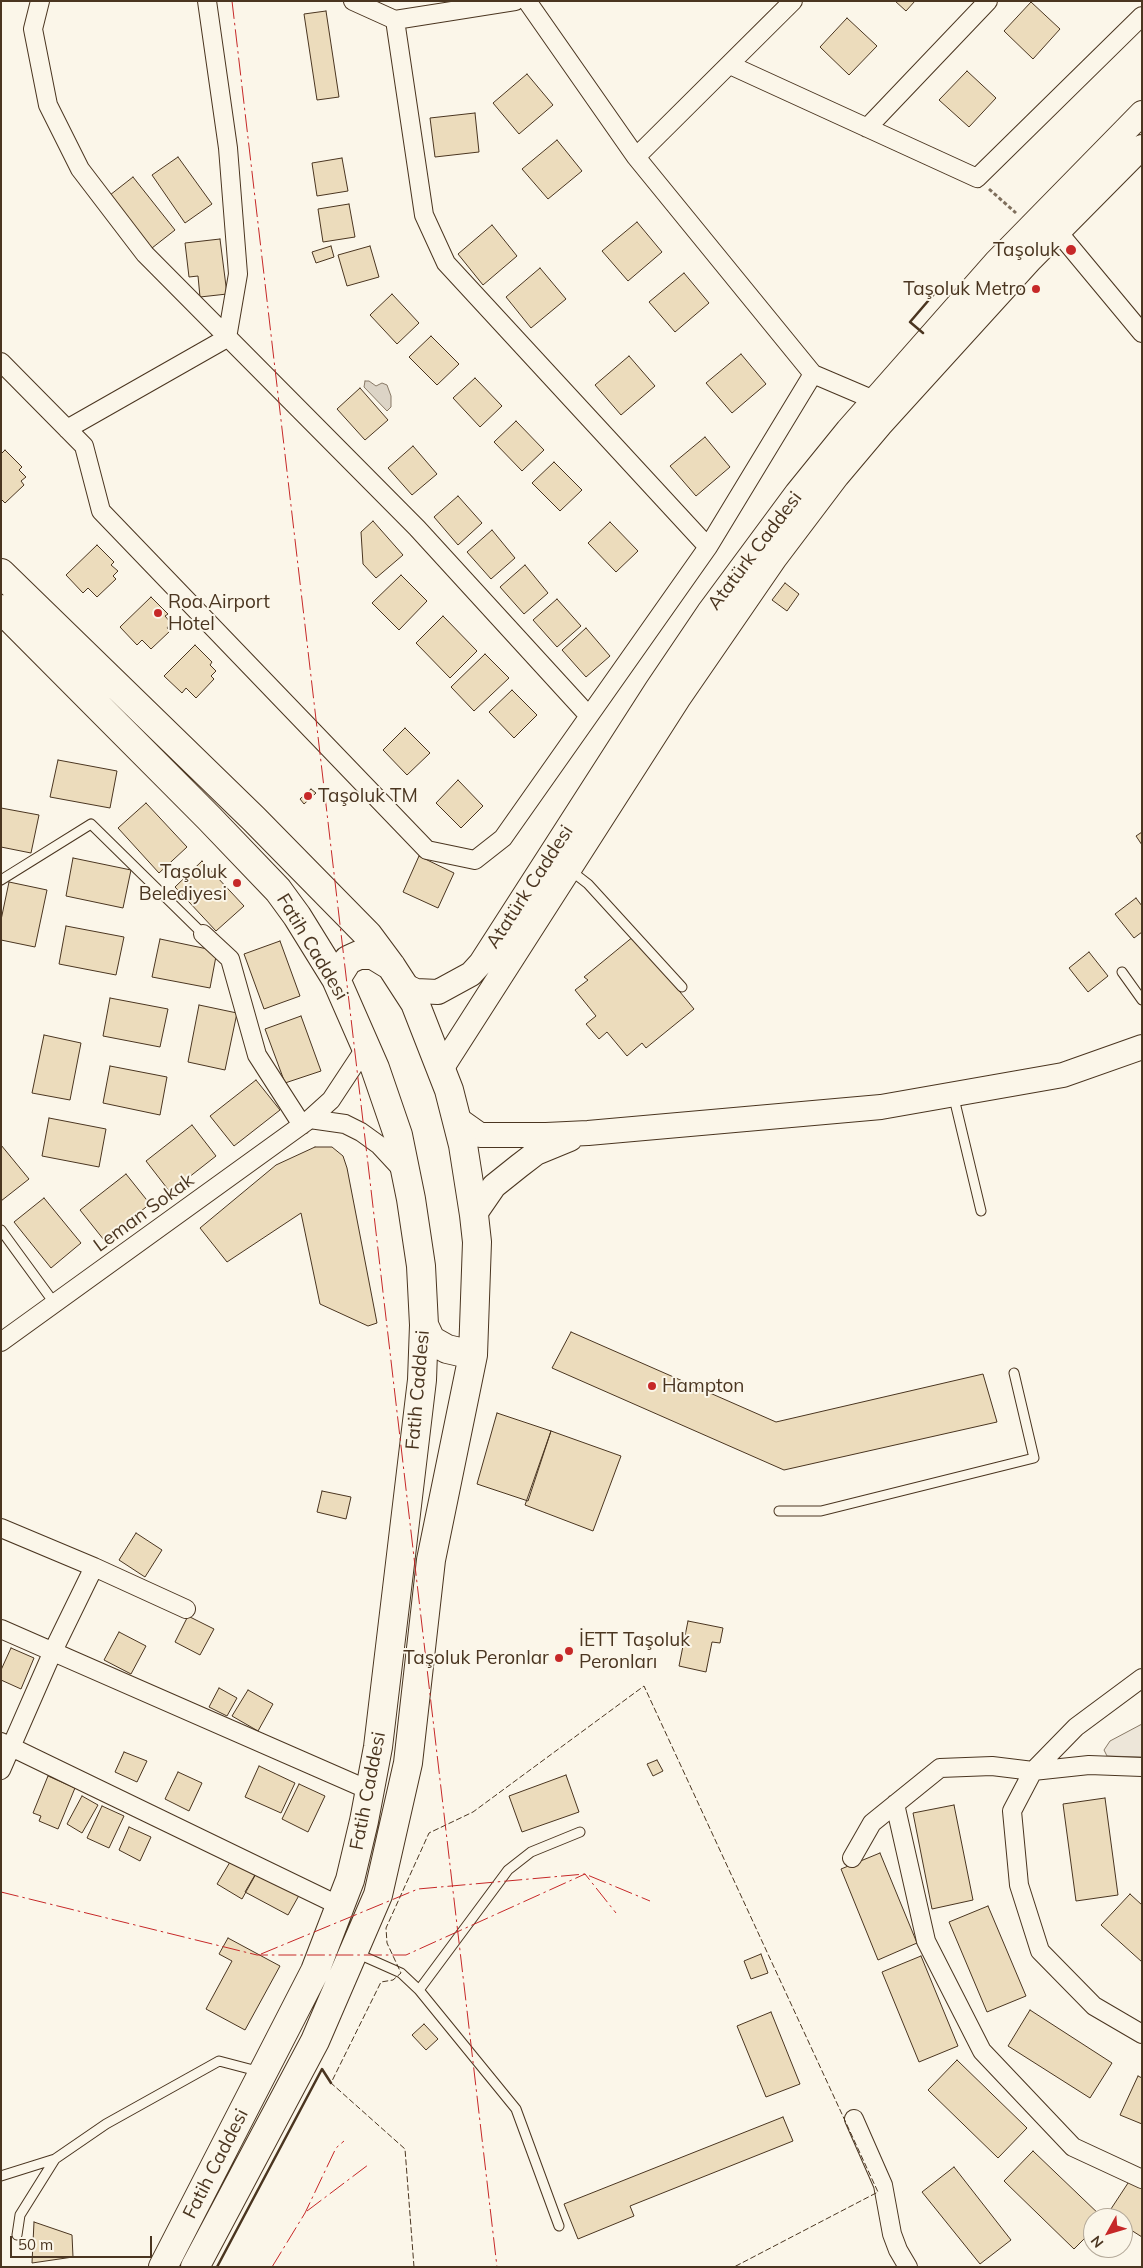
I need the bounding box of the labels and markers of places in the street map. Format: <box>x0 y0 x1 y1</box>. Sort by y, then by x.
place label: Taşoluk <box>993 239 1060 261</box>
marker: Taşoluk <box>1064 243 1078 257</box>
place label: Taşoluk Metro <box>903 278 1026 300</box>
marker: Taşoluk Metro <box>1030 283 1042 295</box>
place label: Roa Airport Hotel <box>168 591 270 635</box>
marker: Roa Airport Hotel <box>152 607 164 619</box>
place label: Taşoluk TM <box>318 785 418 807</box>
marker: Taşoluk TM <box>302 790 314 802</box>
place label: Taşoluk Belediyesi <box>139 861 227 905</box>
marker: Taşoluk Belediyesi <box>231 877 243 889</box>
place label: Hampton <box>662 1375 744 1397</box>
marker: Hampton <box>646 1380 658 1392</box>
place label: İETT Taşoluk Peronları <box>579 1629 690 1673</box>
marker: İETT Taşoluk Peronları <box>563 1645 575 1657</box>
place label: Taşoluk Peronlar <box>403 1647 549 1669</box>
marker: Taşoluk Peronlar <box>553 1652 565 1664</box>

